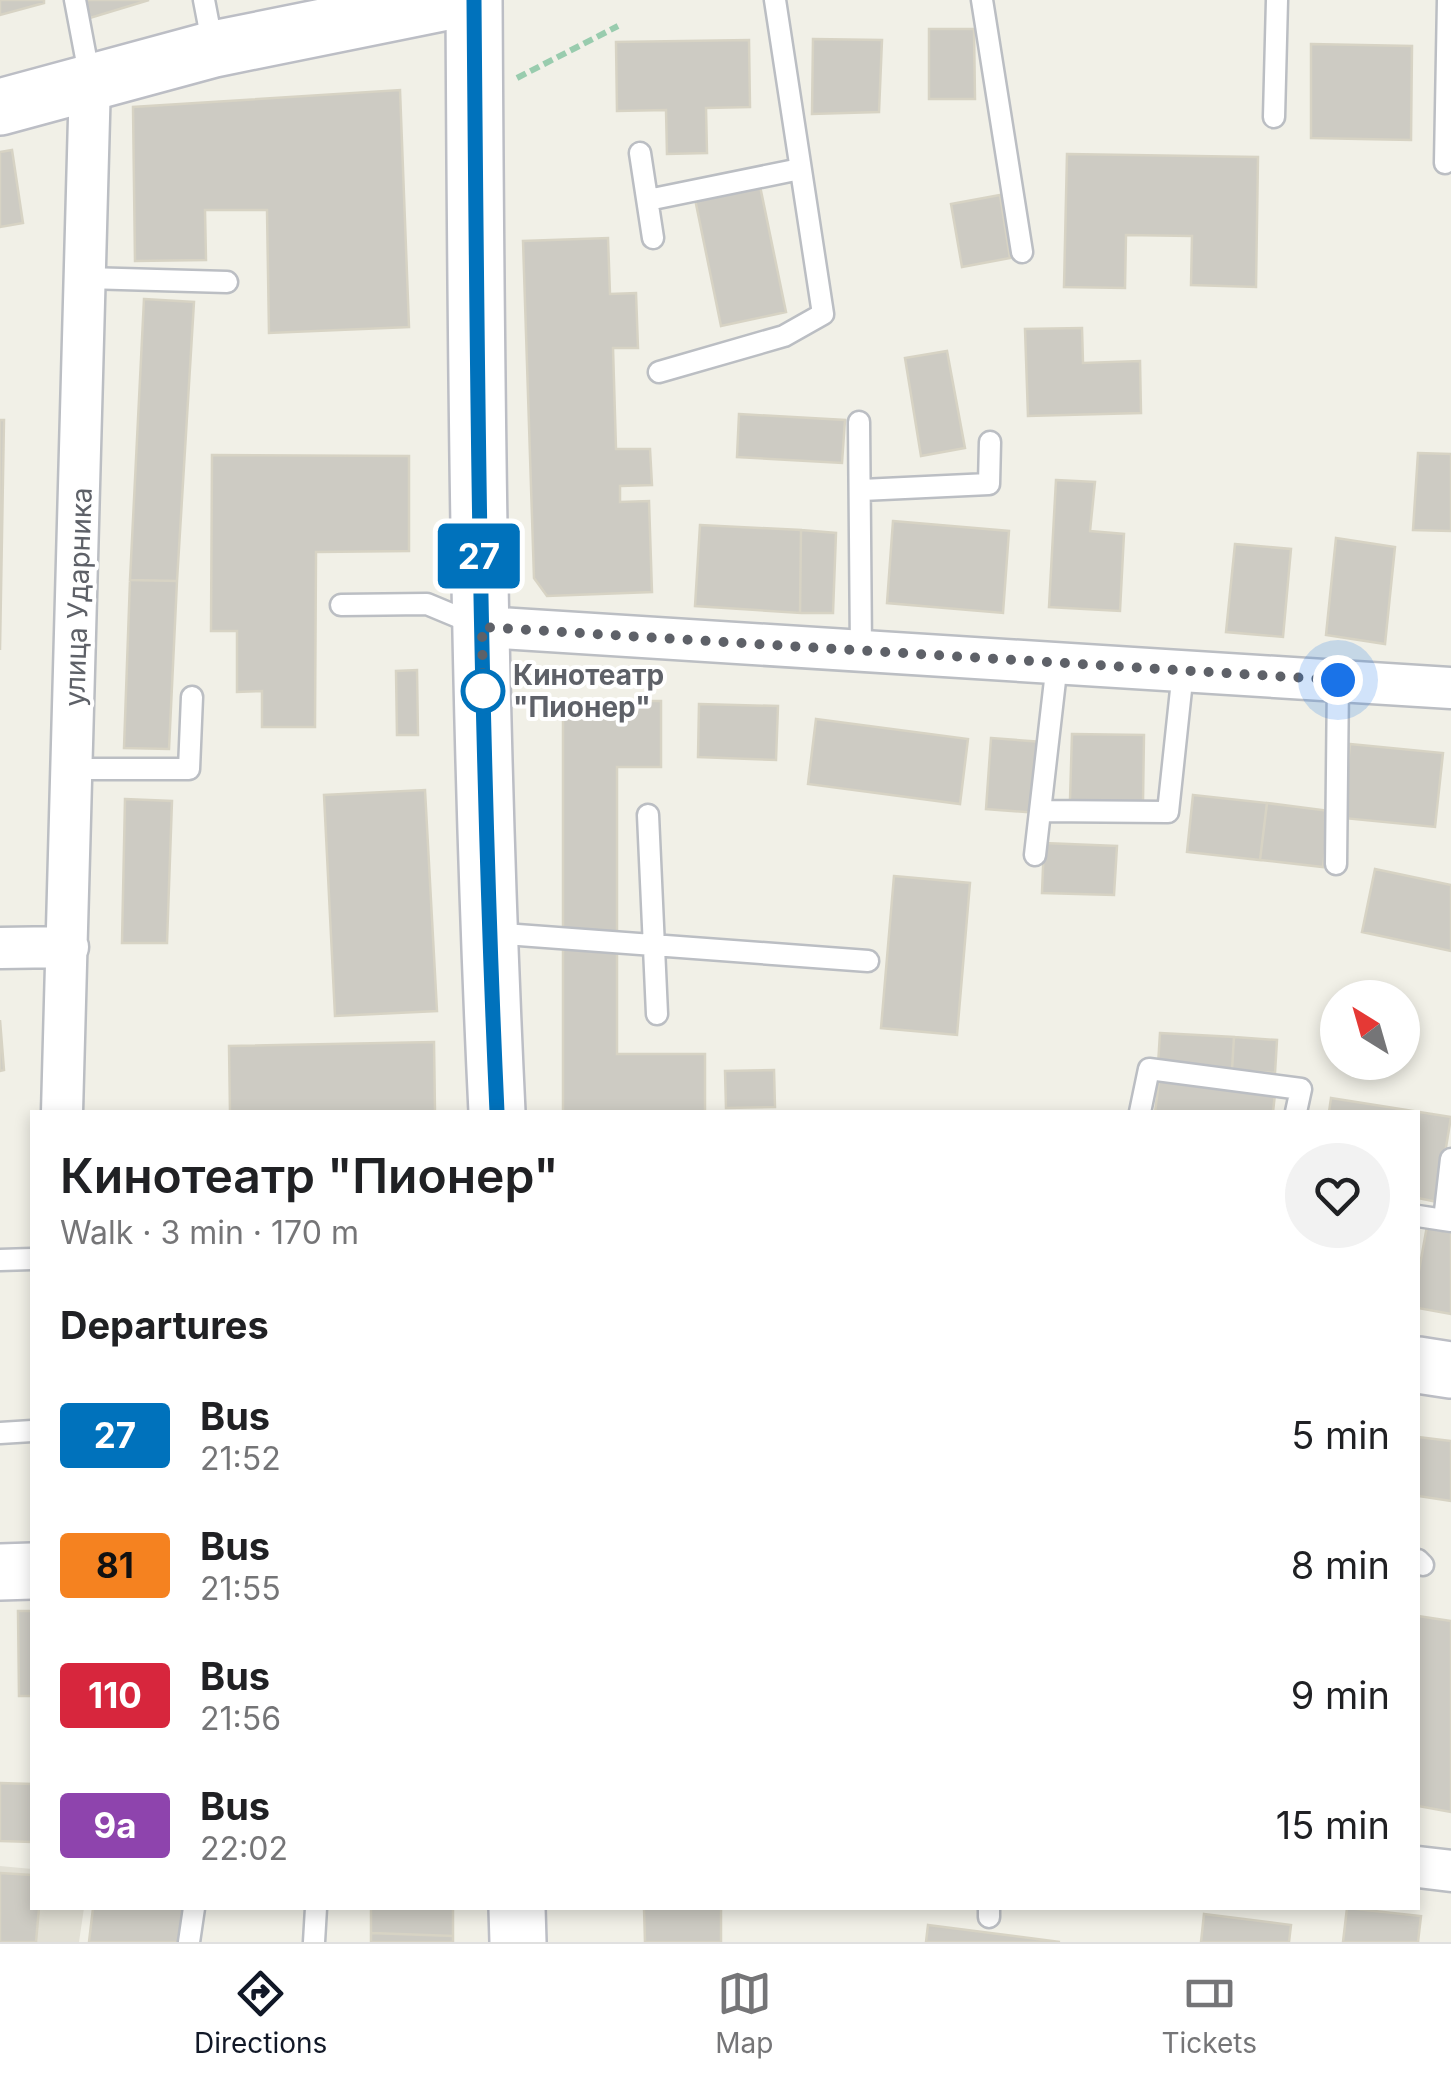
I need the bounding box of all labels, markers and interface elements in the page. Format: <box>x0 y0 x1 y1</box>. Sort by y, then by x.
street label: улица Ударника <box>57 487 99 707</box>
line badge: 27 <box>434 524 524 588</box>
text: 27 <box>458 535 500 577</box>
your location <box>1313 655 1363 705</box>
place label: Кинотеатр "Пионер" <box>513 658 664 724</box>
marker: Кинотеатр "Пионер" <box>462 670 504 712</box>
north arrow <box>1320 980 1420 1080</box>
map controls <box>1320 980 1420 1080</box>
button: heart <box>1285 1143 1390 1248</box>
text: Кинотеатр "Пионер" <box>60 1146 559 1205</box>
text: Walk · 3 min · 170 m <box>60 1213 359 1252</box>
text: Departures <box>60 1302 269 1348</box>
text: Bus <box>200 1393 270 1439</box>
text: 5 min <box>1291 1412 1390 1458</box>
text: 27 <box>94 1414 136 1456</box>
text: 21:52 <box>200 1439 281 1478</box>
text: Bus <box>200 1523 270 1569</box>
text: 8 min <box>1291 1542 1390 1588</box>
text: 81 <box>96 1544 134 1586</box>
text: 21:55 <box>200 1569 281 1608</box>
text: Bus <box>200 1653 270 1699</box>
text: 9 min <box>1291 1672 1390 1718</box>
text: 110 <box>88 1674 142 1716</box>
text: 21:56 <box>200 1699 281 1738</box>
text: Bus <box>200 1783 270 1829</box>
text: 15 min <box>1276 1802 1390 1848</box>
text: 9а <box>93 1804 137 1846</box>
text: 22:02 <box>200 1829 288 1868</box>
tab: Directions <box>194 1966 327 2060</box>
tab: Map <box>715 1966 773 2060</box>
tab: Tickets <box>1161 1966 1257 2060</box>

